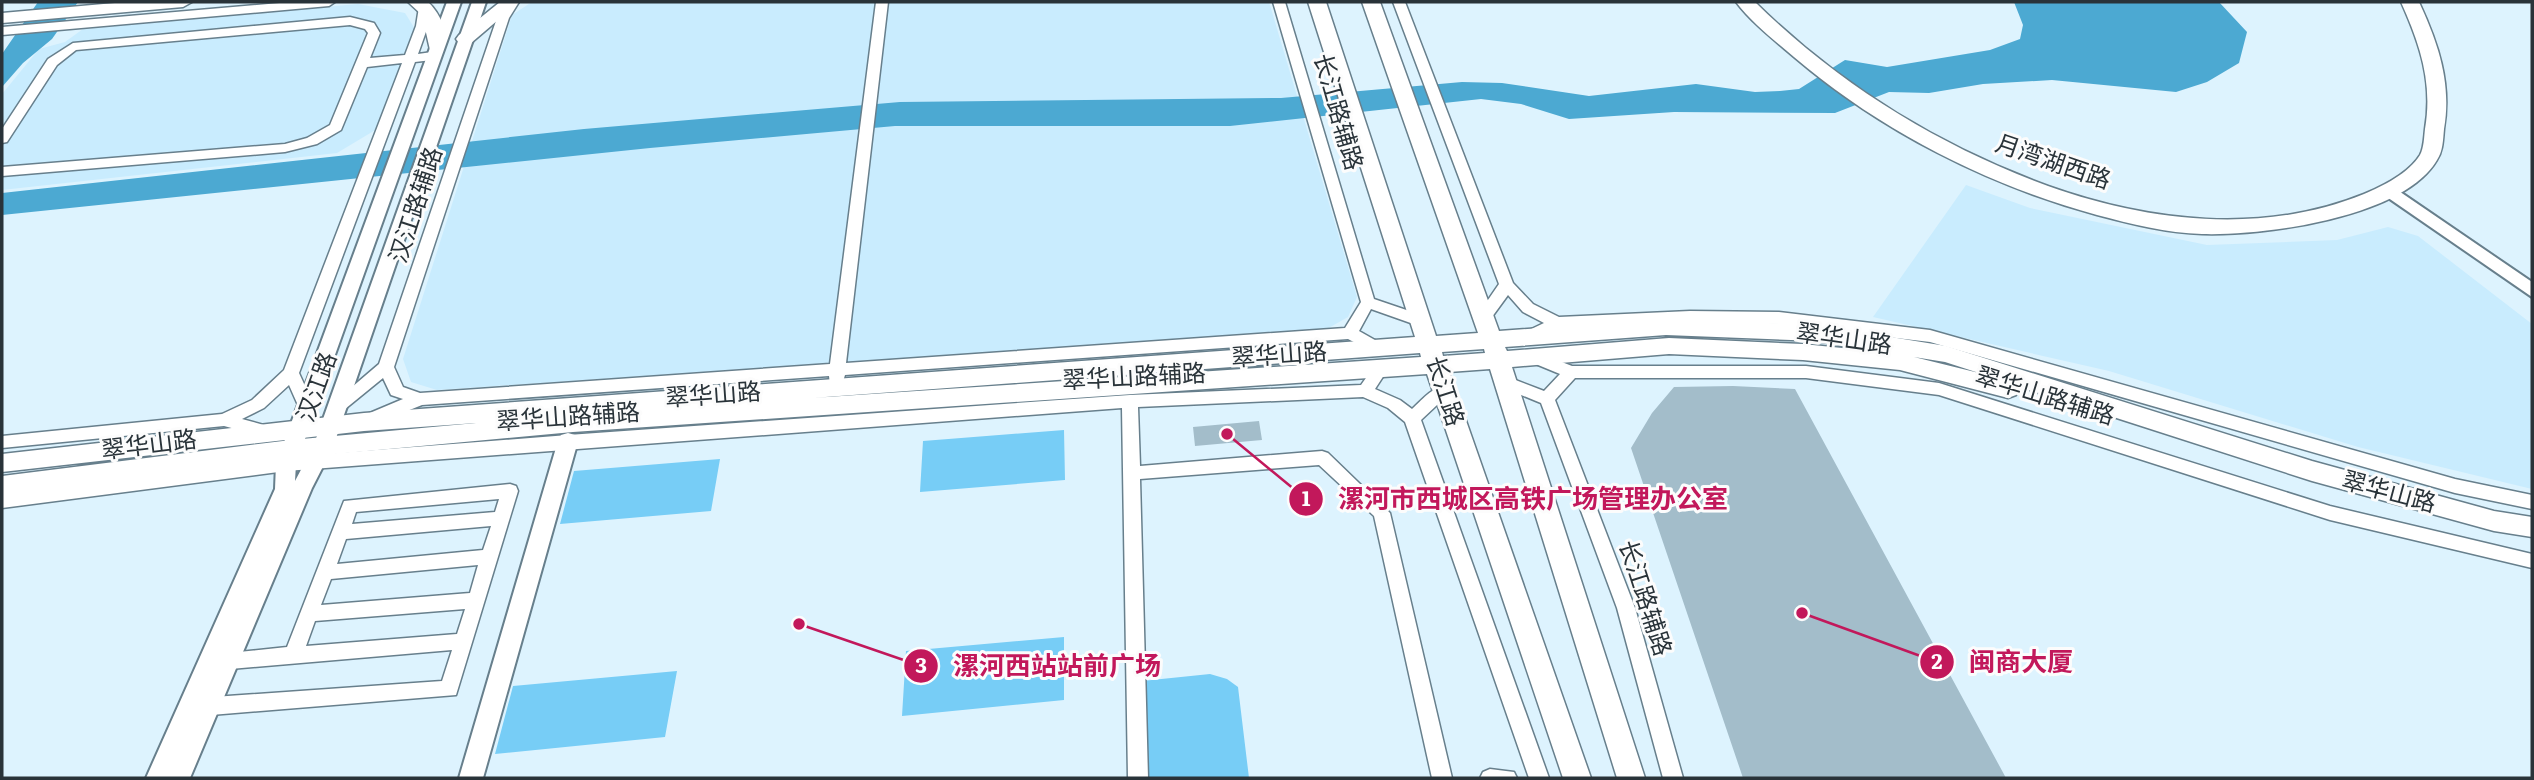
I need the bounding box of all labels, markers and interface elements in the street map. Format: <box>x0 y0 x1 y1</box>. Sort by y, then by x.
street label: 长江路辅路 <box>1307 49 1374 174</box>
street label: 月湾湖西路 <box>1991 124 2116 196</box>
street label: 汉江路辅路 <box>378 142 449 267</box>
street label: 翠华山路 <box>1794 313 1894 361</box>
street label: 翠华山路 <box>1230 332 1328 373</box>
street label: 汉江路 <box>286 346 343 426</box>
street label: 长江路 <box>1420 351 1475 430</box>
street label: 翠华山路辅路 <box>1061 353 1207 396</box>
street label: 翠华山路辅路 <box>1972 356 2120 431</box>
street label: 翠华山路 <box>664 372 762 413</box>
street label: 翠华山路辅路 <box>495 392 641 437</box>
street label: 翠华山路 <box>99 419 198 466</box>
street label: 翠华山路 <box>2339 460 2441 519</box>
callout: 漯河市西城区高铁广场管理办公室 <box>1289 475 1742 522</box>
text: 漯河市西城区高铁广场管理办公室 <box>1338 477 1728 516</box>
text: 1 <box>1302 481 1311 512</box>
street label: 长江路辅路 <box>1612 535 1683 660</box>
callout: 闽商大厦 <box>1920 639 2087 686</box>
text: 闽商大厦 <box>1969 640 2073 679</box>
callout: 漯河西站站前广场 <box>904 642 1175 689</box>
text: 漯河西站站前广场 <box>953 644 1161 683</box>
text: 2 <box>1931 644 1943 675</box>
text: 3 <box>915 648 927 679</box>

